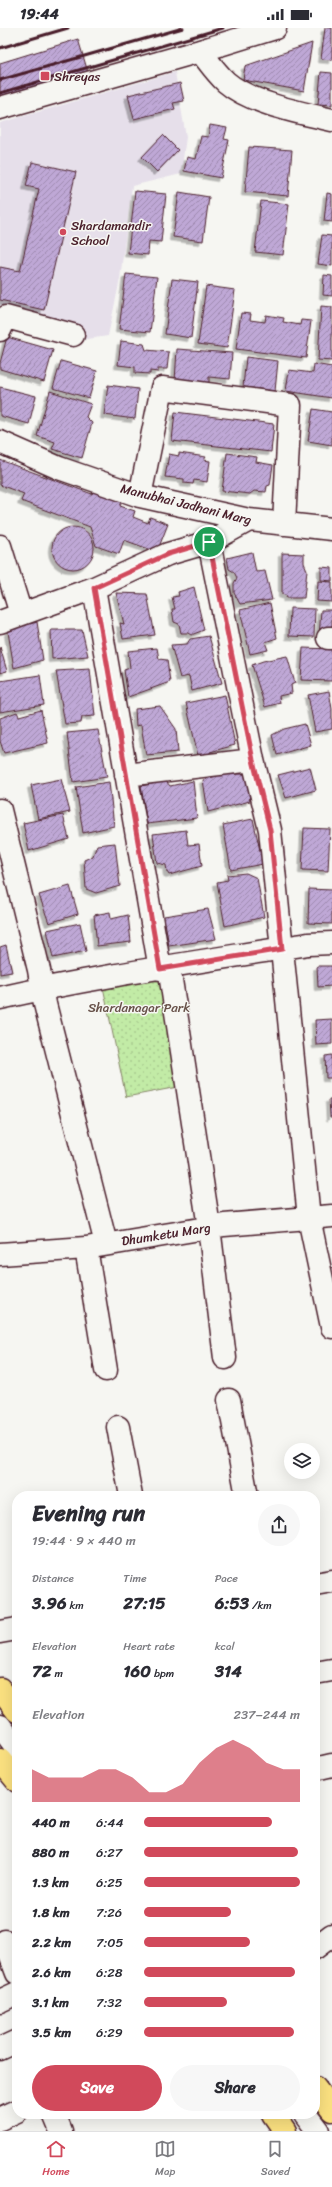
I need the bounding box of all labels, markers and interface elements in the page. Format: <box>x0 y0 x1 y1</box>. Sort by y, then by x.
text: 19:44 <box>20 1 59 27</box>
place label: Shreyas <box>54 65 101 88</box>
marker: Shreyas <box>39 70 51 82</box>
place label: Shardamandir School <box>71 214 151 252</box>
marker: Shardamandir School <box>58 227 68 237</box>
street label: Manubhai Jadhani Marg <box>118 477 254 531</box>
pin <box>192 525 226 559</box>
icon: arrive <box>198 531 220 553</box>
park label: Shardanagar Park <box>88 996 190 1019</box>
street label: Dhumketu Marg <box>120 1216 213 1252</box>
map controls <box>284 1443 320 1479</box>
button: layers <box>284 1443 320 1479</box>
text: Evening run <box>32 1494 145 1533</box>
button: share <box>258 1504 300 1546</box>
text: 19:44 · 9 × 440 m <box>32 1529 136 1552</box>
text: Distance <box>32 1569 74 1588</box>
text: Time <box>123 1569 147 1588</box>
text: Pace <box>215 1569 238 1588</box>
text: 3.96 <box>32 1588 67 1618</box>
text: 27:15 <box>123 1588 166 1618</box>
text: 6:53 <box>215 1588 249 1618</box>
text: km <box>67 1596 84 1615</box>
text: /km <box>249 1596 272 1615</box>
text: Elevation <box>32 1637 77 1656</box>
text: Heart rate <box>123 1637 175 1656</box>
text: kcal <box>215 1637 235 1656</box>
text: 72 <box>32 1656 52 1686</box>
text: 160 <box>123 1656 151 1686</box>
text: 314 <box>215 1656 242 1686</box>
text: m <box>52 1664 63 1683</box>
text: bpm <box>151 1664 174 1683</box>
text: Elevation <box>32 1703 85 1726</box>
text: 237–244 m <box>233 1703 300 1726</box>
text: 440 m <box>32 1811 70 1834</box>
text: 6:44 <box>96 1811 124 1834</box>
text: 880 m <box>32 1841 69 1864</box>
text: 6:27 <box>96 1841 122 1864</box>
text: 1.3 km <box>32 1871 69 1894</box>
text: 6:25 <box>96 1871 123 1894</box>
text: 1.8 km <box>32 1901 70 1924</box>
text: 7:26 <box>96 1901 122 1924</box>
text: 2.2 km <box>32 1931 71 1954</box>
text: 7:05 <box>96 1931 124 1954</box>
text: 2.6 km <box>32 1961 71 1984</box>
text: 6:28 <box>96 1961 123 1984</box>
text: 3.1 km <box>32 1991 69 2014</box>
text: 7:32 <box>96 1991 122 2014</box>
text: 3.5 km <box>32 2021 71 2044</box>
text: 6:29 <box>96 2021 123 2044</box>
button: Save <box>32 2065 162 2111</box>
button: Share <box>170 2065 300 2111</box>
tab: Home <box>42 2138 70 2181</box>
tab: Map <box>154 2138 176 2181</box>
tab: Saved <box>261 2138 290 2181</box>

